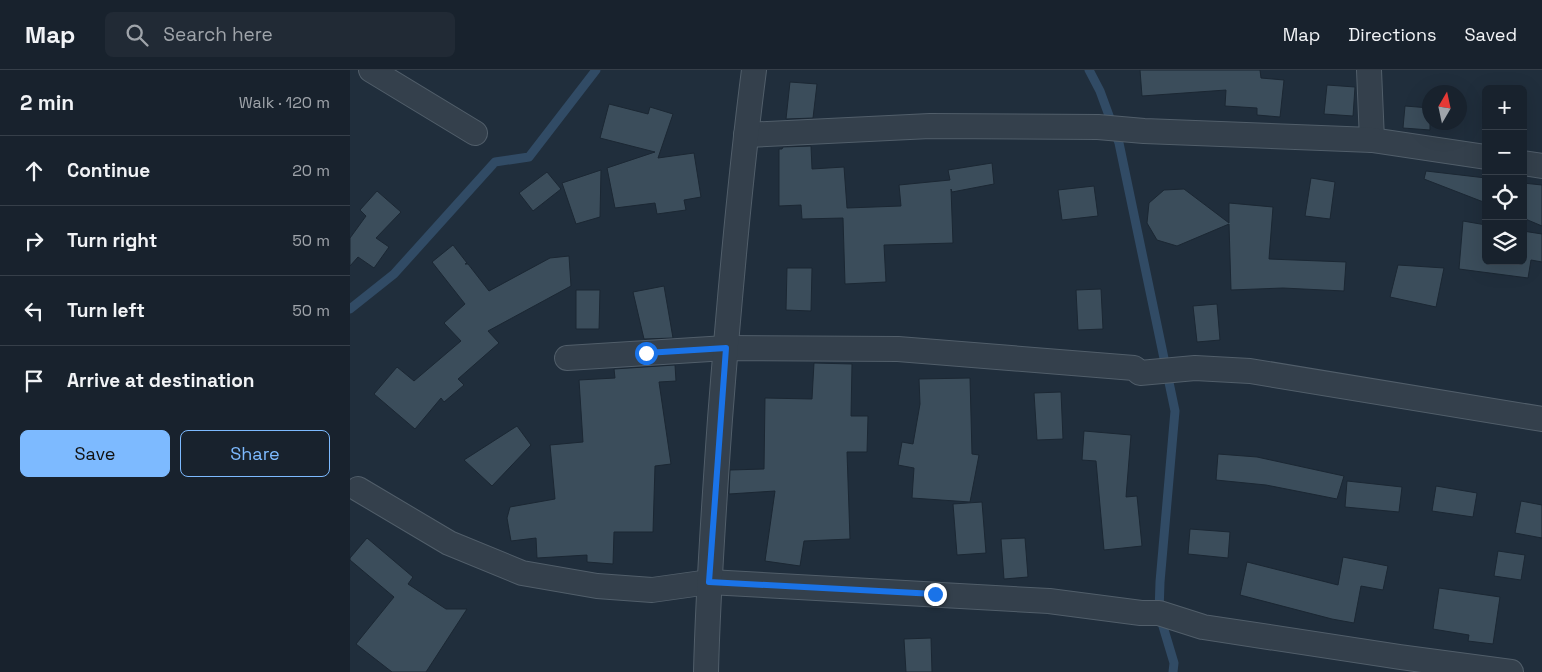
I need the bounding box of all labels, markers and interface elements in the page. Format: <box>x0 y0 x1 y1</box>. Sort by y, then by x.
search box <box>105 12 455 57</box>
text: Map <box>25 19 75 50</box>
icon: search <box>123 21 151 49</box>
text: Search here <box>163 22 273 47</box>
text: Map <box>1283 23 1320 46</box>
text: Directions <box>1348 23 1437 46</box>
text: Saved <box>1465 23 1517 46</box>
north arrow <box>1422 85 1467 130</box>
map controls <box>1482 85 1527 265</box>
button: + <box>1482 85 1527 130</box>
text: 2 min <box>20 89 74 116</box>
text: Walk · 120 m <box>239 92 330 113</box>
button: − <box>1482 130 1527 175</box>
icon: ahead <box>20 157 48 185</box>
text: Continue <box>67 158 150 183</box>
text: 20 m <box>292 160 330 181</box>
button: locate <box>1482 175 1527 220</box>
button: layers <box>1482 220 1527 265</box>
icon: right <box>20 227 48 255</box>
text: Turn right <box>67 228 157 253</box>
text: 50 m <box>292 230 330 251</box>
icon: left <box>20 297 48 325</box>
text: Turn left <box>67 298 145 323</box>
text: 50 m <box>292 300 330 321</box>
route start <box>635 342 658 365</box>
icon: arrive <box>20 367 48 395</box>
text: Arrive at destination <box>67 368 255 393</box>
button: Save <box>20 430 170 477</box>
button: Share <box>180 430 330 477</box>
route end <box>924 583 947 606</box>

